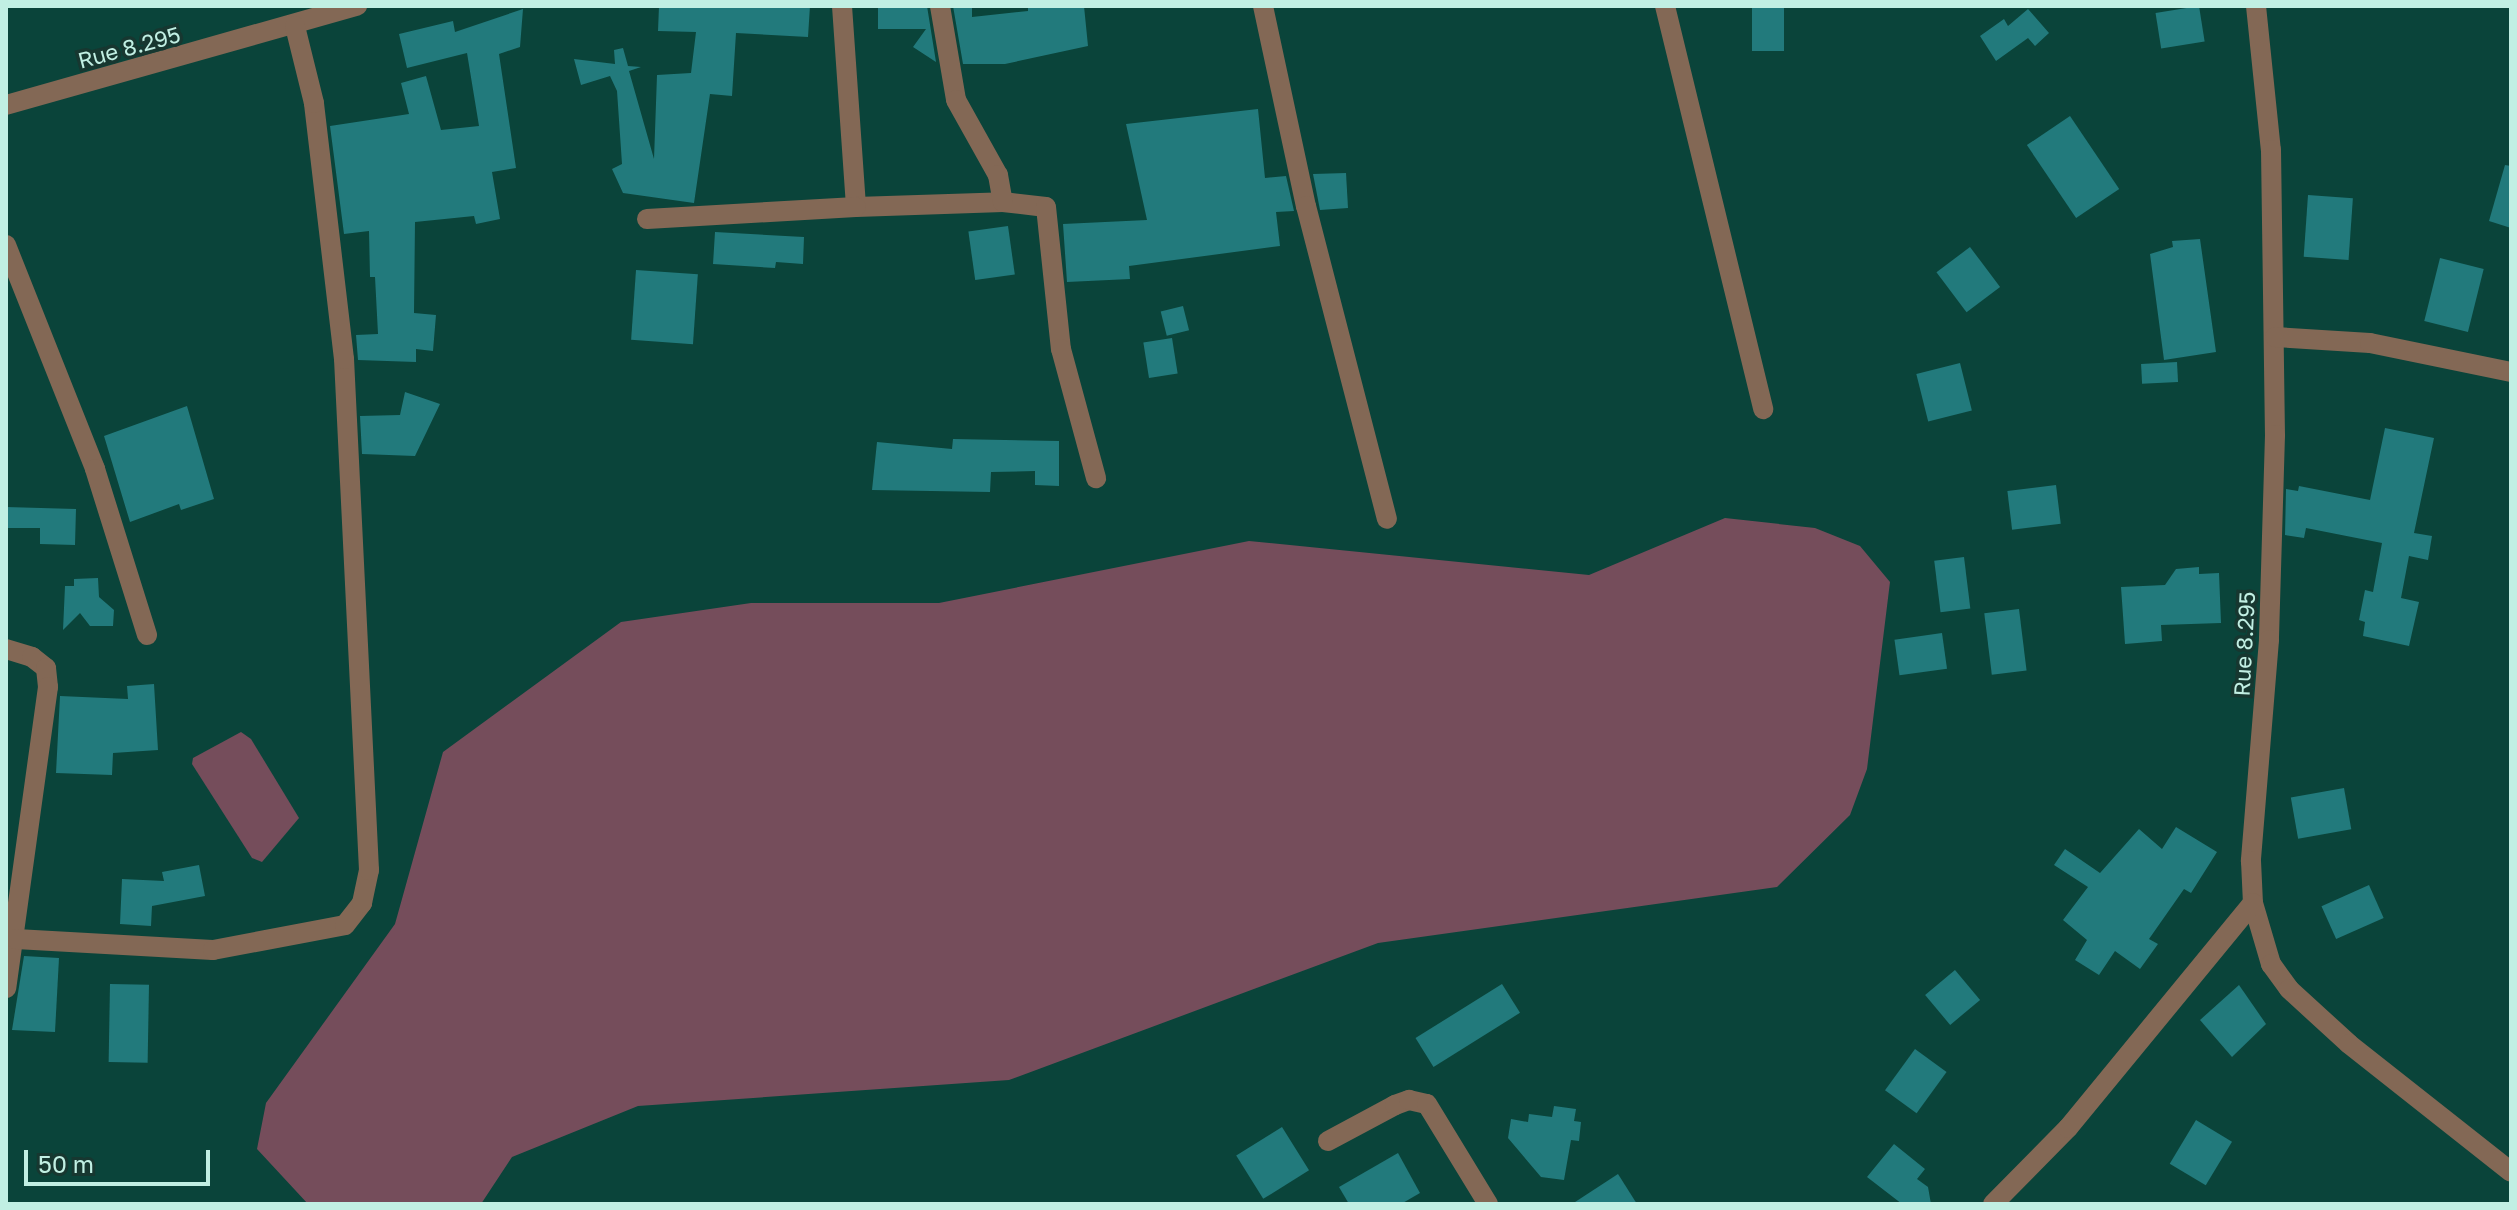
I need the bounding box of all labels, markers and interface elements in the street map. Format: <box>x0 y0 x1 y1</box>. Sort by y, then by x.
street label: Rue 8.295 <box>75 21 183 73</box>
street label: Rue 8.295 <box>2228 591 2260 697</box>
scale bar <box>28 1134 214 1184</box>
text: 50 m <box>38 1149 94 1178</box>

